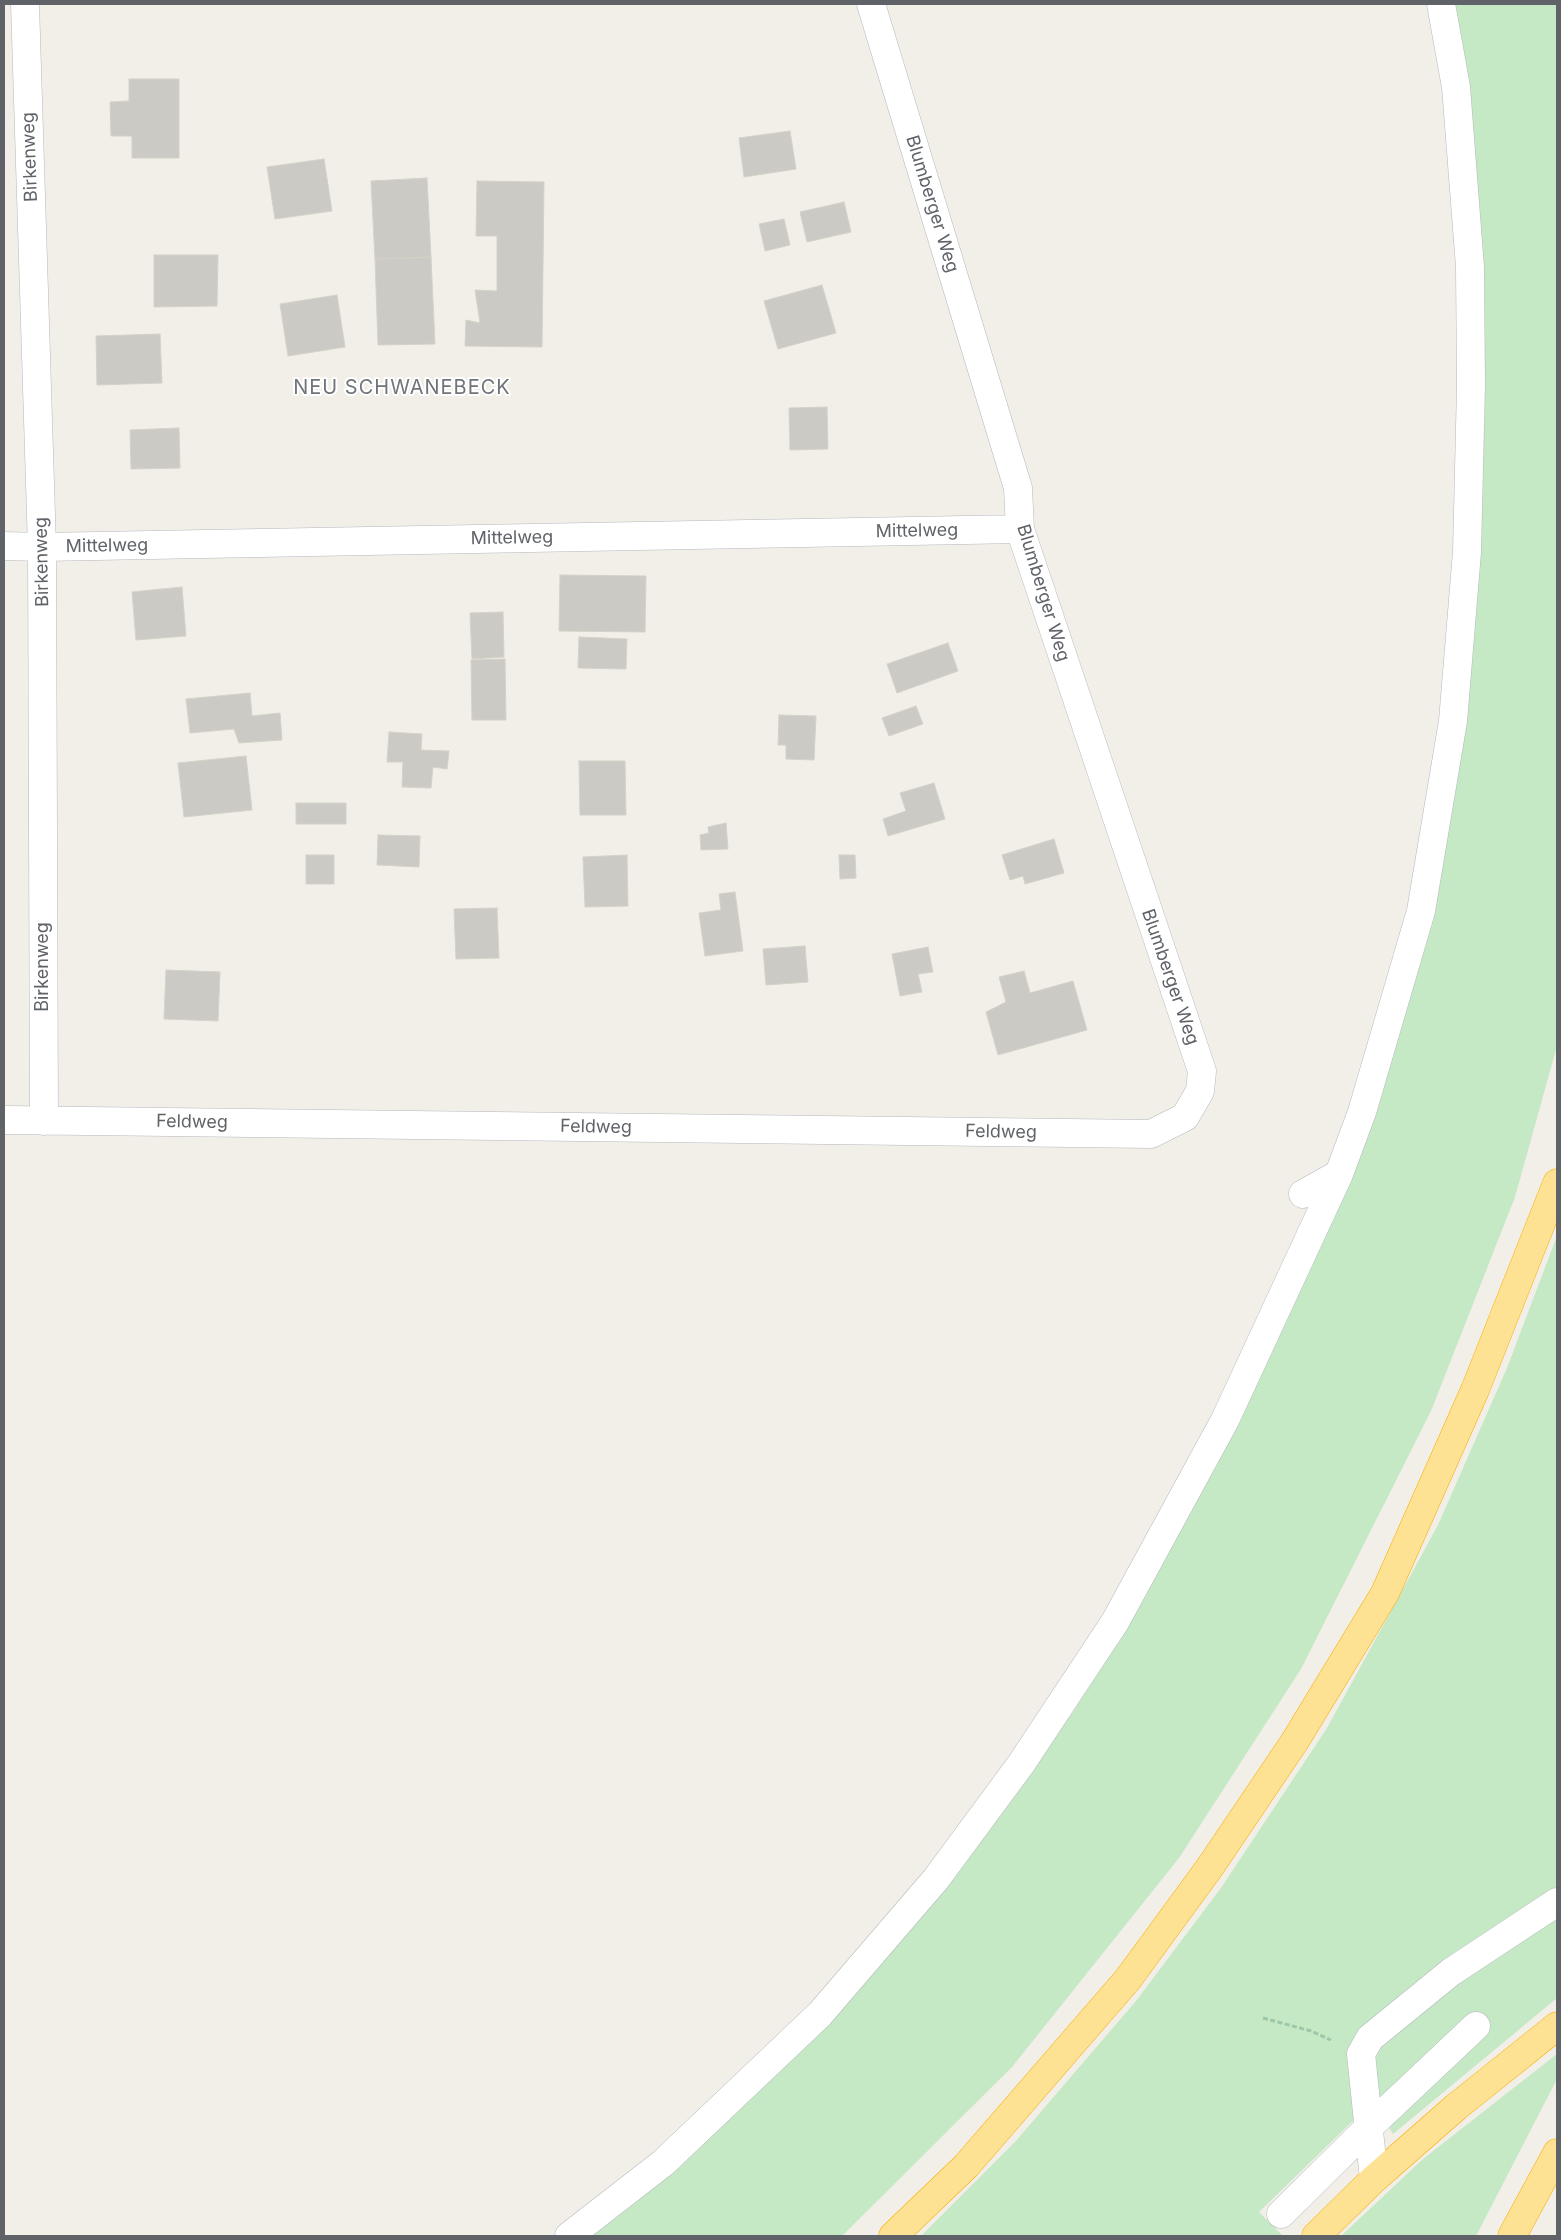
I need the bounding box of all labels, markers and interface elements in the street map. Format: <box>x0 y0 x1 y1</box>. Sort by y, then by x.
street label: Birkenweg <box>18 112 42 202</box>
street label: Blumberger Weg <box>901 133 963 275</box>
district label: NEU SCHWANEBECK <box>291 376 513 400</box>
street label: Birkenweg <box>30 517 54 607</box>
street label: Mittelweg <box>876 519 958 543</box>
street label: Blumberger Weg <box>1012 522 1074 664</box>
street label: Mittelweg <box>471 526 553 550</box>
street label: Mittelweg <box>66 534 148 558</box>
street label: Blumberger Weg <box>1137 906 1203 1048</box>
street label: Birkenweg <box>32 922 54 1012</box>
street label: Feldweg <box>156 1111 228 1133</box>
street label: Feldweg <box>560 1116 632 1138</box>
street label: Feldweg <box>965 1121 1037 1143</box>

